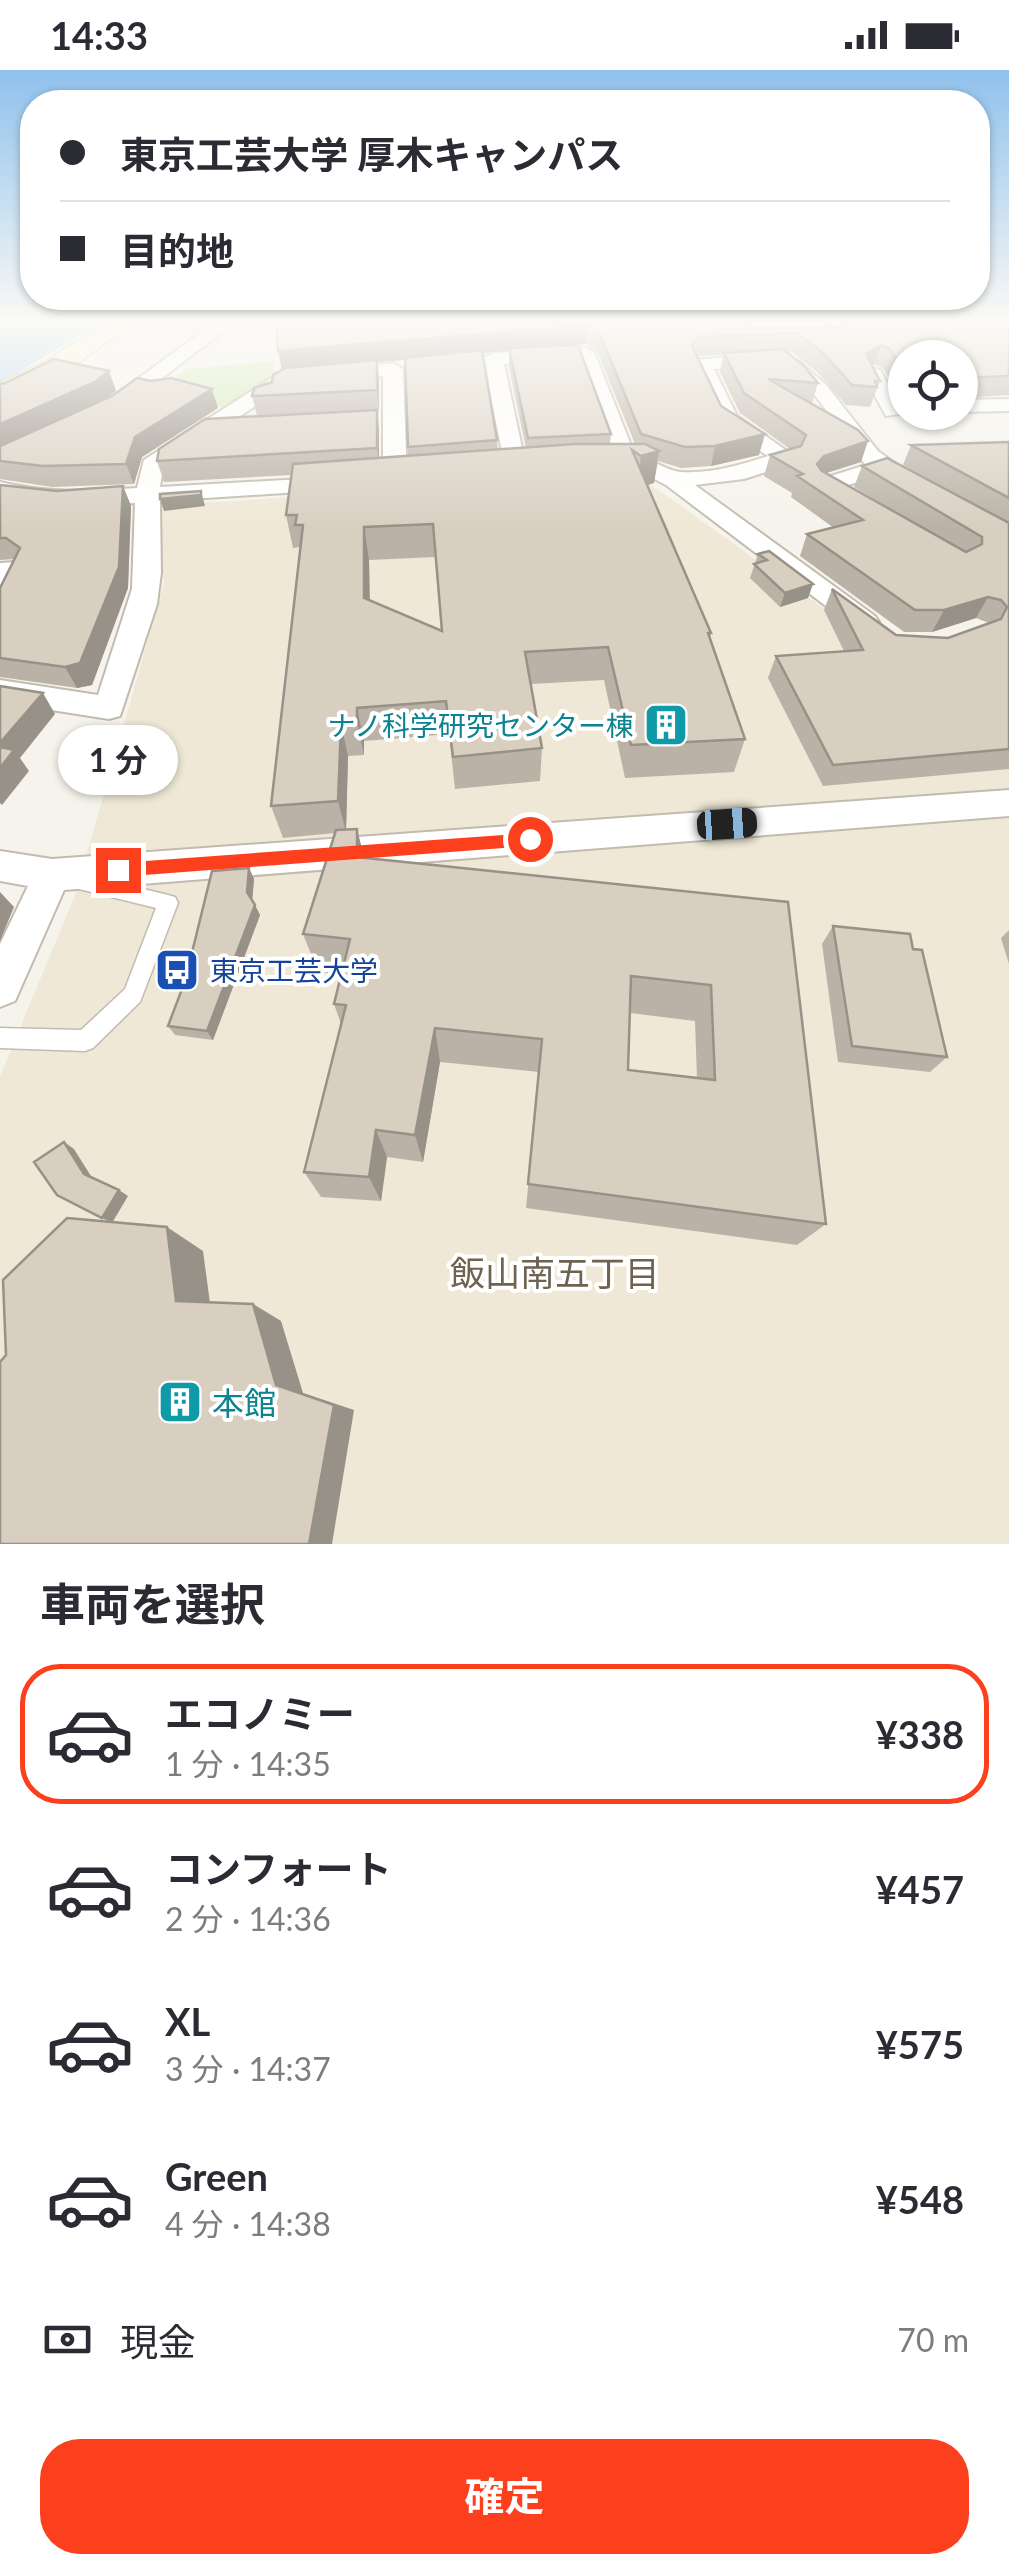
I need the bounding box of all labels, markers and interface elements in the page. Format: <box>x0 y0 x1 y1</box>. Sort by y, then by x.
text: 14:33 <box>50 12 148 58</box>
text: 東京工芸大学 厚木キャンパス <box>120 131 623 177</box>
text: 目的地 <box>120 227 234 273</box>
map controls <box>888 340 978 430</box>
button: locate <box>888 340 978 430</box>
building icon: ナノ科学研究センター棟 <box>643 702 689 748</box>
place label: ナノ科学研究センター棟 <box>327 708 634 742</box>
callout: 1 分 <box>58 725 178 795</box>
text: 1 分 <box>89 740 147 779</box>
car <box>696 807 758 841</box>
route start <box>508 817 553 862</box>
route end <box>96 848 141 893</box>
bus stop icon: 東京工芸大学 <box>154 947 200 993</box>
place label: 東京工芸大学 <box>210 953 378 987</box>
district label: 飯山南五丁目 <box>450 1251 660 1293</box>
building icon: 本館 <box>157 1379 203 1425</box>
place label: 本館 <box>212 1383 276 1422</box>
text: 車両を選択 <box>40 1577 265 1631</box>
icon: car <box>45 1689 135 1779</box>
text: エコノミー <box>165 1690 355 1736</box>
text: ¥338 <box>876 1711 964 1757</box>
text: 1 分 · 14:35 <box>165 1744 331 1783</box>
icon: car <box>45 1844 135 1934</box>
text: コンフォート <box>165 1845 392 1891</box>
text: ¥457 <box>876 1866 964 1912</box>
text: 2 分 · 14:36 <box>165 1899 331 1938</box>
text: XL <box>165 1998 210 2044</box>
icon: car <box>45 1999 135 2089</box>
text: ¥575 <box>876 2021 964 2067</box>
text: 3 分 · 14:37 <box>165 2049 331 2088</box>
text: Green <box>165 2153 268 2199</box>
icon: car <box>45 2154 135 2244</box>
text: ¥548 <box>876 2176 964 2222</box>
text: 4 分 · 14:38 <box>165 2204 331 2243</box>
icon: cash <box>40 2312 95 2367</box>
text: 現金 <box>120 2318 196 2364</box>
text: 70 m <box>897 2320 969 2359</box>
button: 確定 <box>40 2439 969 2554</box>

